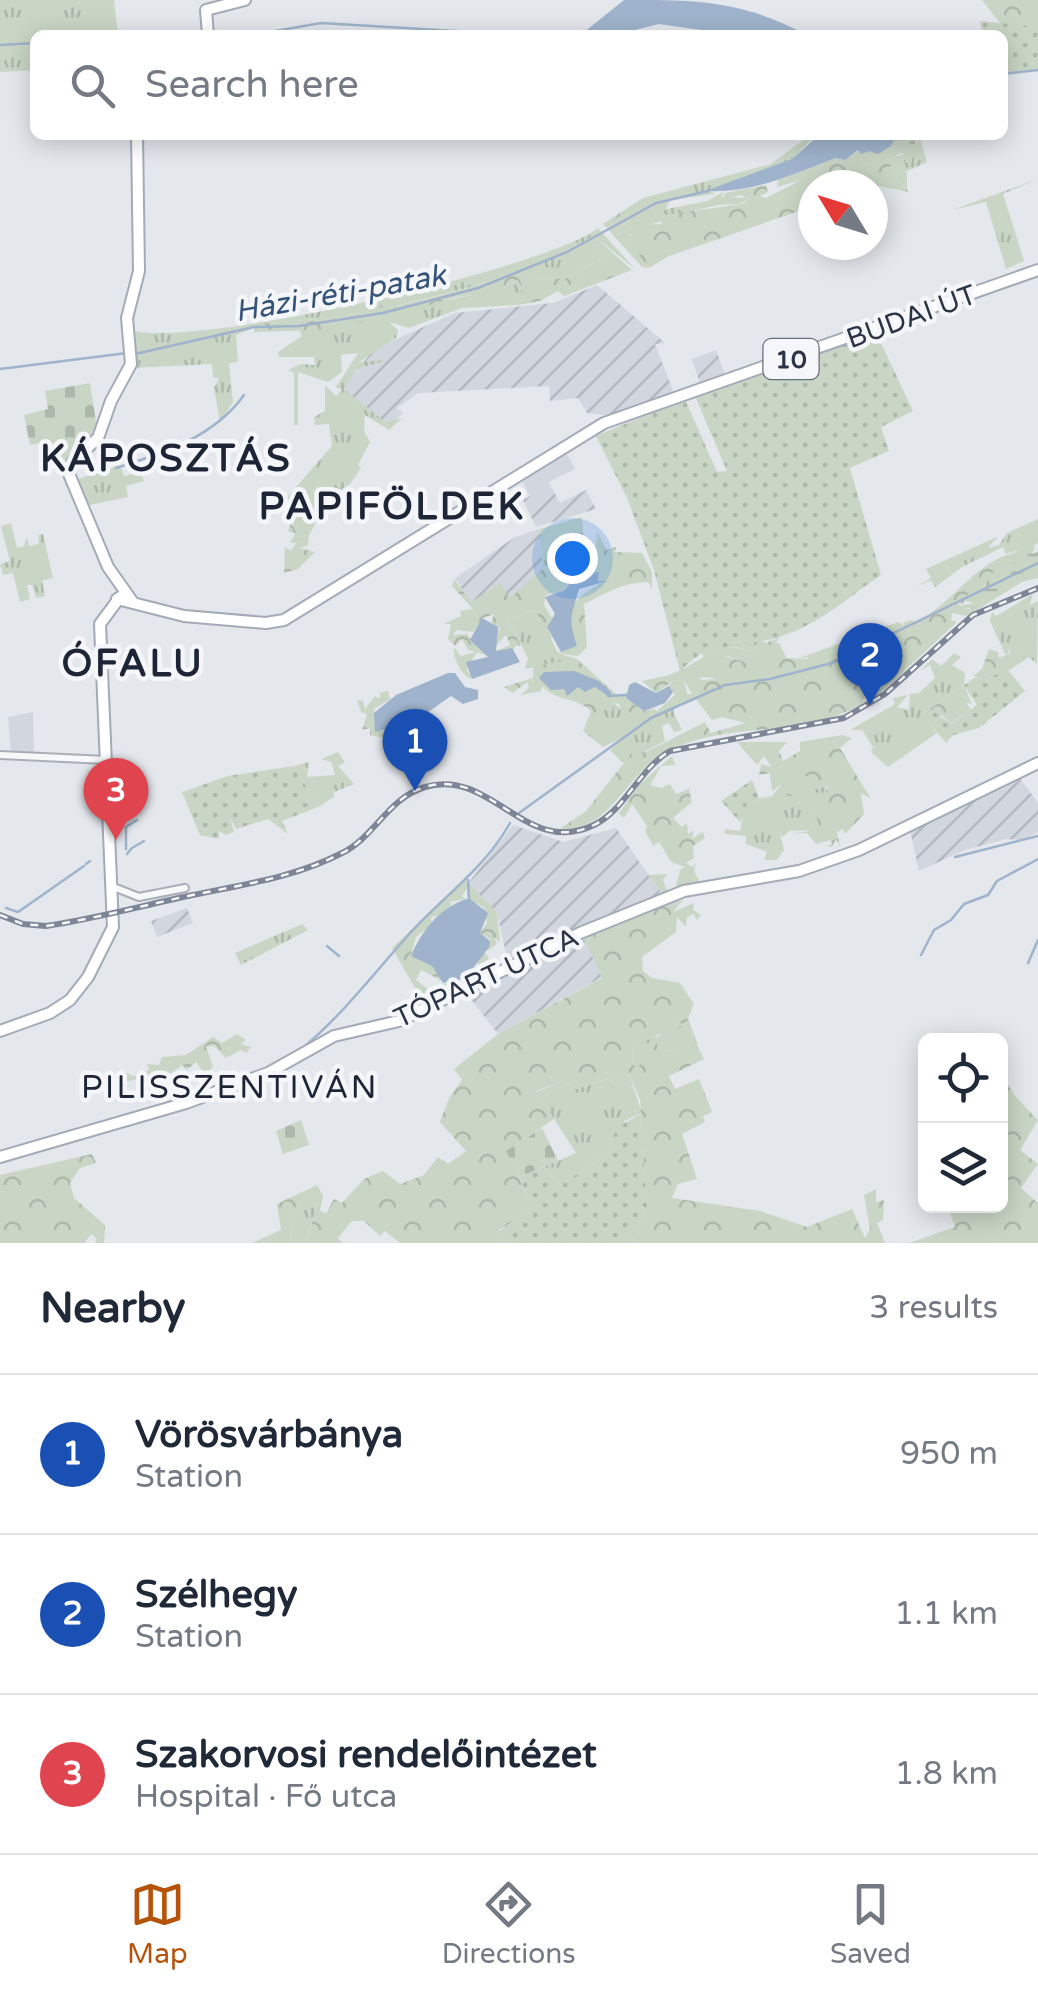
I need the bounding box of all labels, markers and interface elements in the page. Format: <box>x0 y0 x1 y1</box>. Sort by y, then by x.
search box <box>30 30 1008 140</box>
icon: search <box>65 58 120 113</box>
text: Search here <box>145 62 359 108</box>
north arrow <box>798 170 888 260</box>
water label: Házi-réti-patak <box>232 256 451 330</box>
street label: BUDAI ÚT <box>842 278 981 356</box>
road number: 10 <box>764 339 818 379</box>
district label: KÁPOSZTÁS <box>40 435 292 482</box>
district label: PAPIFÖLDEK <box>259 484 525 530</box>
your location <box>547 533 598 584</box>
pin: 2 <box>838 622 902 705</box>
district label: ÓFALU <box>62 640 204 687</box>
pin: 1 <box>382 708 448 791</box>
pin: 3 <box>84 758 148 840</box>
street label: TÓPART UTCA <box>389 920 584 1036</box>
map controls <box>918 1033 1008 1213</box>
button: locate <box>918 1033 1008 1123</box>
district label: PILISSZENTIVÁN <box>81 1068 379 1107</box>
button: layers <box>918 1123 1008 1213</box>
text: Nearby <box>40 1283 185 1334</box>
text: 3 results <box>869 1289 998 1327</box>
text: Vörösvárbánya <box>135 1412 403 1458</box>
text: 1 <box>62 1435 83 1473</box>
text: 950 m <box>900 1435 998 1473</box>
text: Station <box>135 1458 243 1496</box>
text: Szélhegy <box>135 1572 297 1618</box>
text: 2 <box>62 1595 83 1633</box>
text: 1.1 km <box>894 1595 998 1633</box>
text: Station <box>135 1618 243 1656</box>
text: Szakorvosi rendelőintézet <box>135 1732 597 1778</box>
text: 3 <box>62 1755 83 1793</box>
text: 1.8 km <box>895 1755 998 1793</box>
text: Hospital · Fő utca <box>135 1778 397 1816</box>
tab: Map <box>127 1877 188 1971</box>
tab: Directions <box>442 1877 576 1971</box>
tab: Saved <box>830 1877 911 1971</box>

